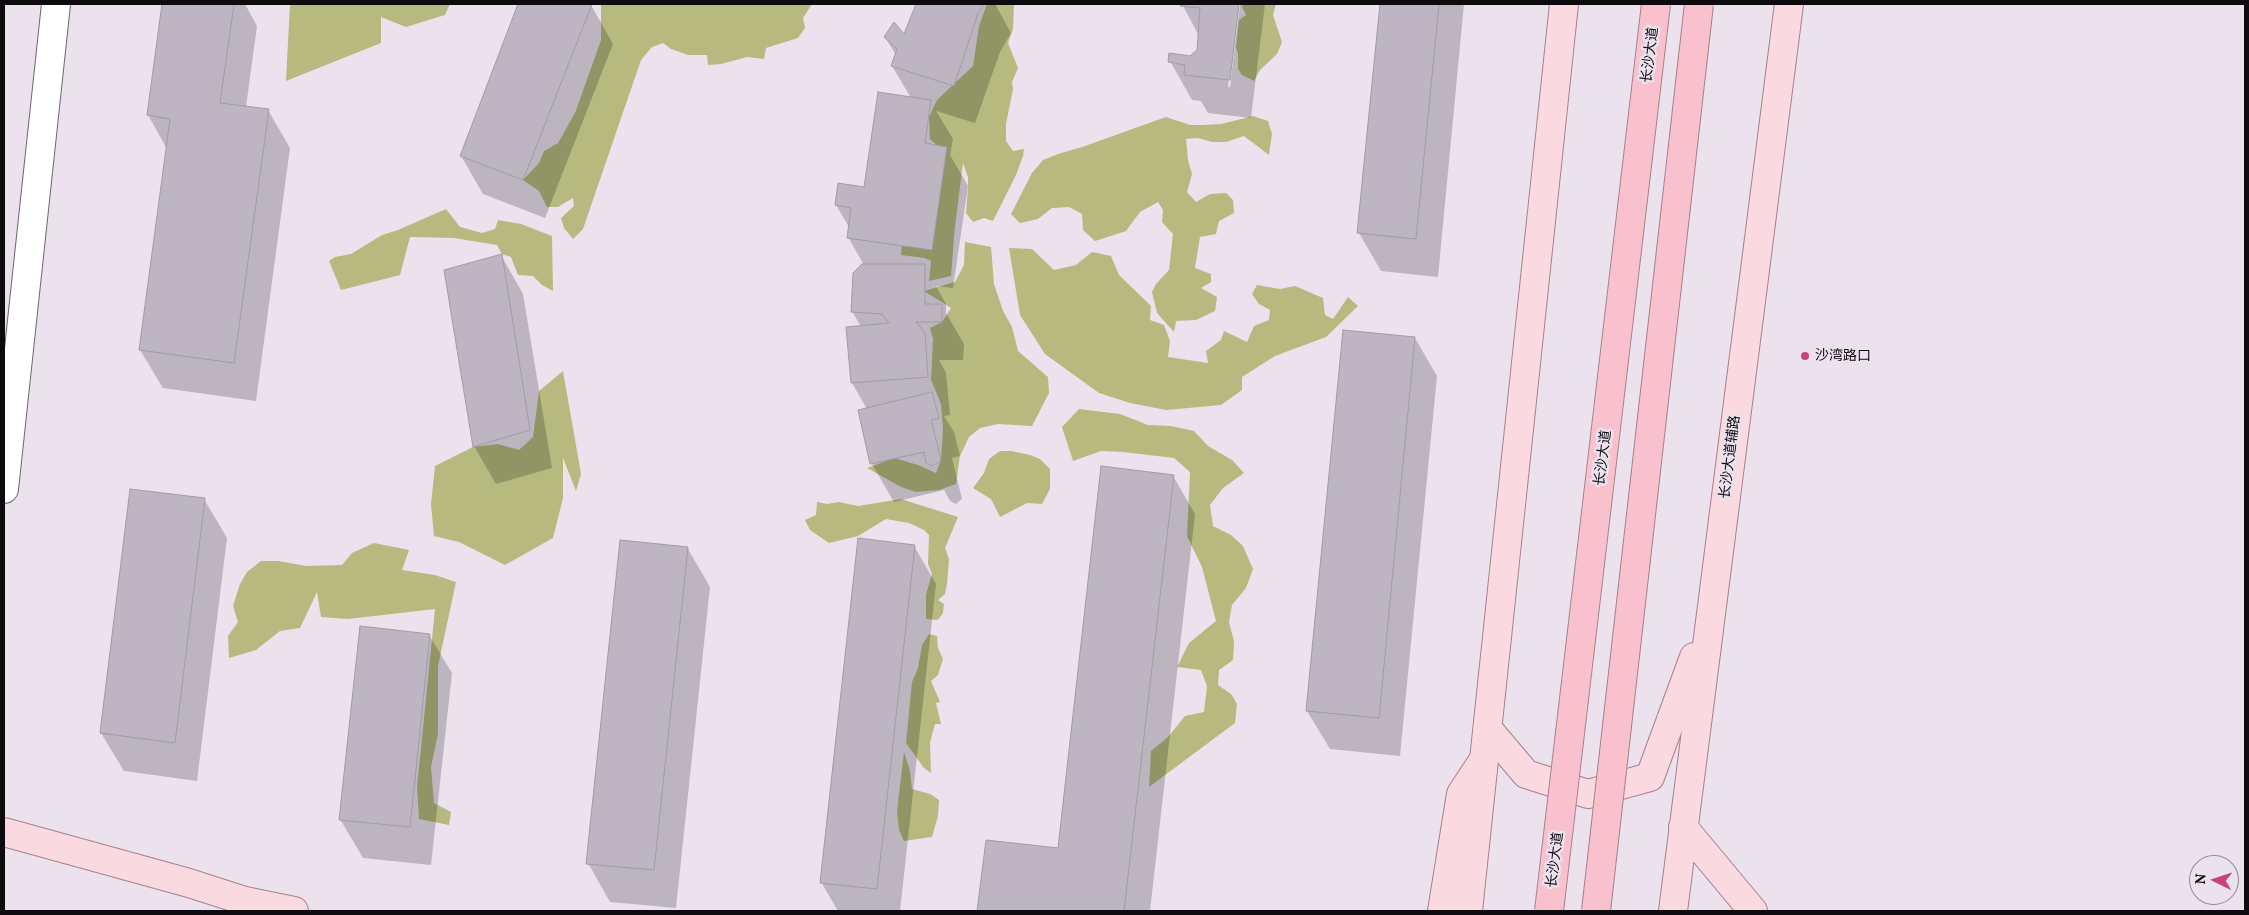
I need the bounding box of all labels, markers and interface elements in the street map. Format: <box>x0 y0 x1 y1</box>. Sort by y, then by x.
street label: 长沙大道 <box>1638 26 1662 84</box>
place label: 沙湾路口 <box>1815 348 1871 364</box>
marker: 沙湾路口 <box>1799 350 1811 362</box>
street label: 长沙大道辅路 <box>1717 414 1743 500</box>
street label: 长沙大道 <box>1591 429 1615 487</box>
street label: 长沙大道 <box>1543 831 1567 889</box>
north arrow <box>2189 855 2239 905</box>
text: N <box>2191 873 2209 885</box>

